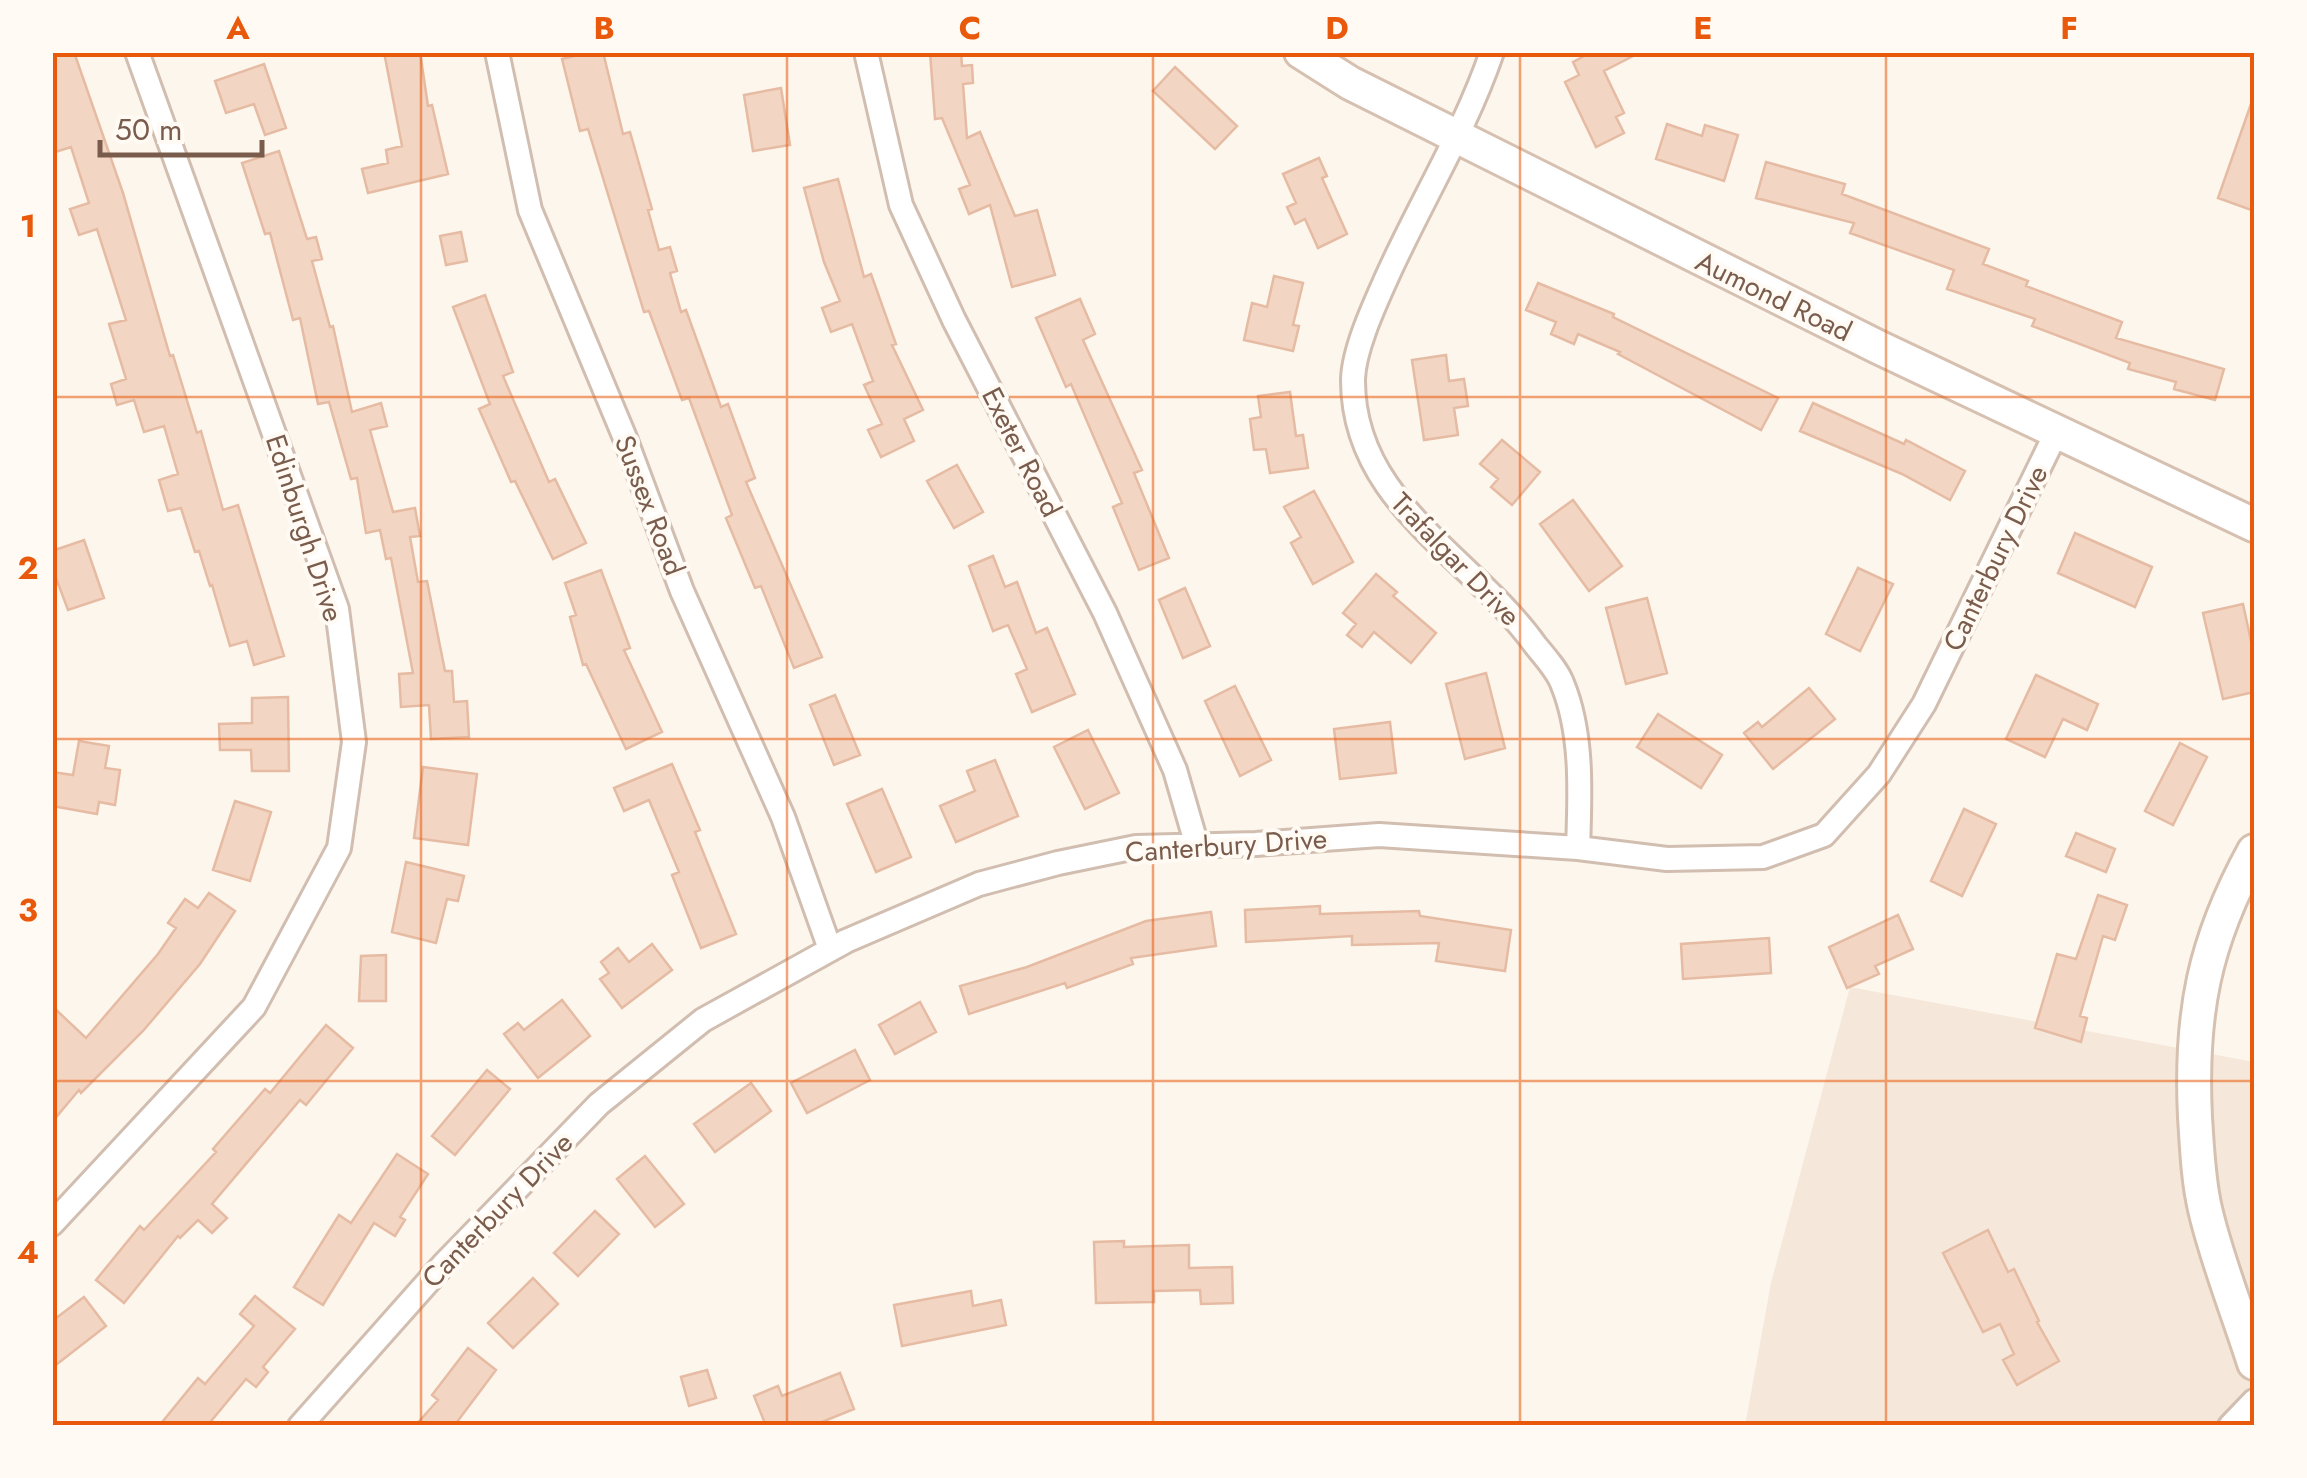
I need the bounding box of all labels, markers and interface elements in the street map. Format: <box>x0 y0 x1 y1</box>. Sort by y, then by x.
text: A <box>225 5 250 51</box>
text: B <box>593 5 615 51</box>
text: C <box>959 5 981 51</box>
text: D <box>1325 5 1349 51</box>
text: E <box>1693 5 1713 51</box>
text: F <box>2060 5 2078 51</box>
scale bar <box>100 95 262 157</box>
text: 50 m <box>115 108 182 151</box>
text: 1 <box>20 203 36 249</box>
street label: Aumond Road <box>1689 241 1859 352</box>
street label: Exeter Road <box>971 380 1072 524</box>
street label: Edinburgh Drive <box>255 429 354 627</box>
street label: Sussex Road <box>604 429 695 581</box>
street label: Canterbury Drive <box>1933 458 2058 658</box>
street label: Trafalgar Drive <box>1381 483 1530 635</box>
text: 2 <box>18 545 39 591</box>
street label: Canterbury Drive <box>1124 818 1328 873</box>
text: 3 <box>18 887 38 933</box>
street label: Canterbury Drive <box>412 1123 582 1297</box>
text: 4 <box>17 1229 39 1275</box>

